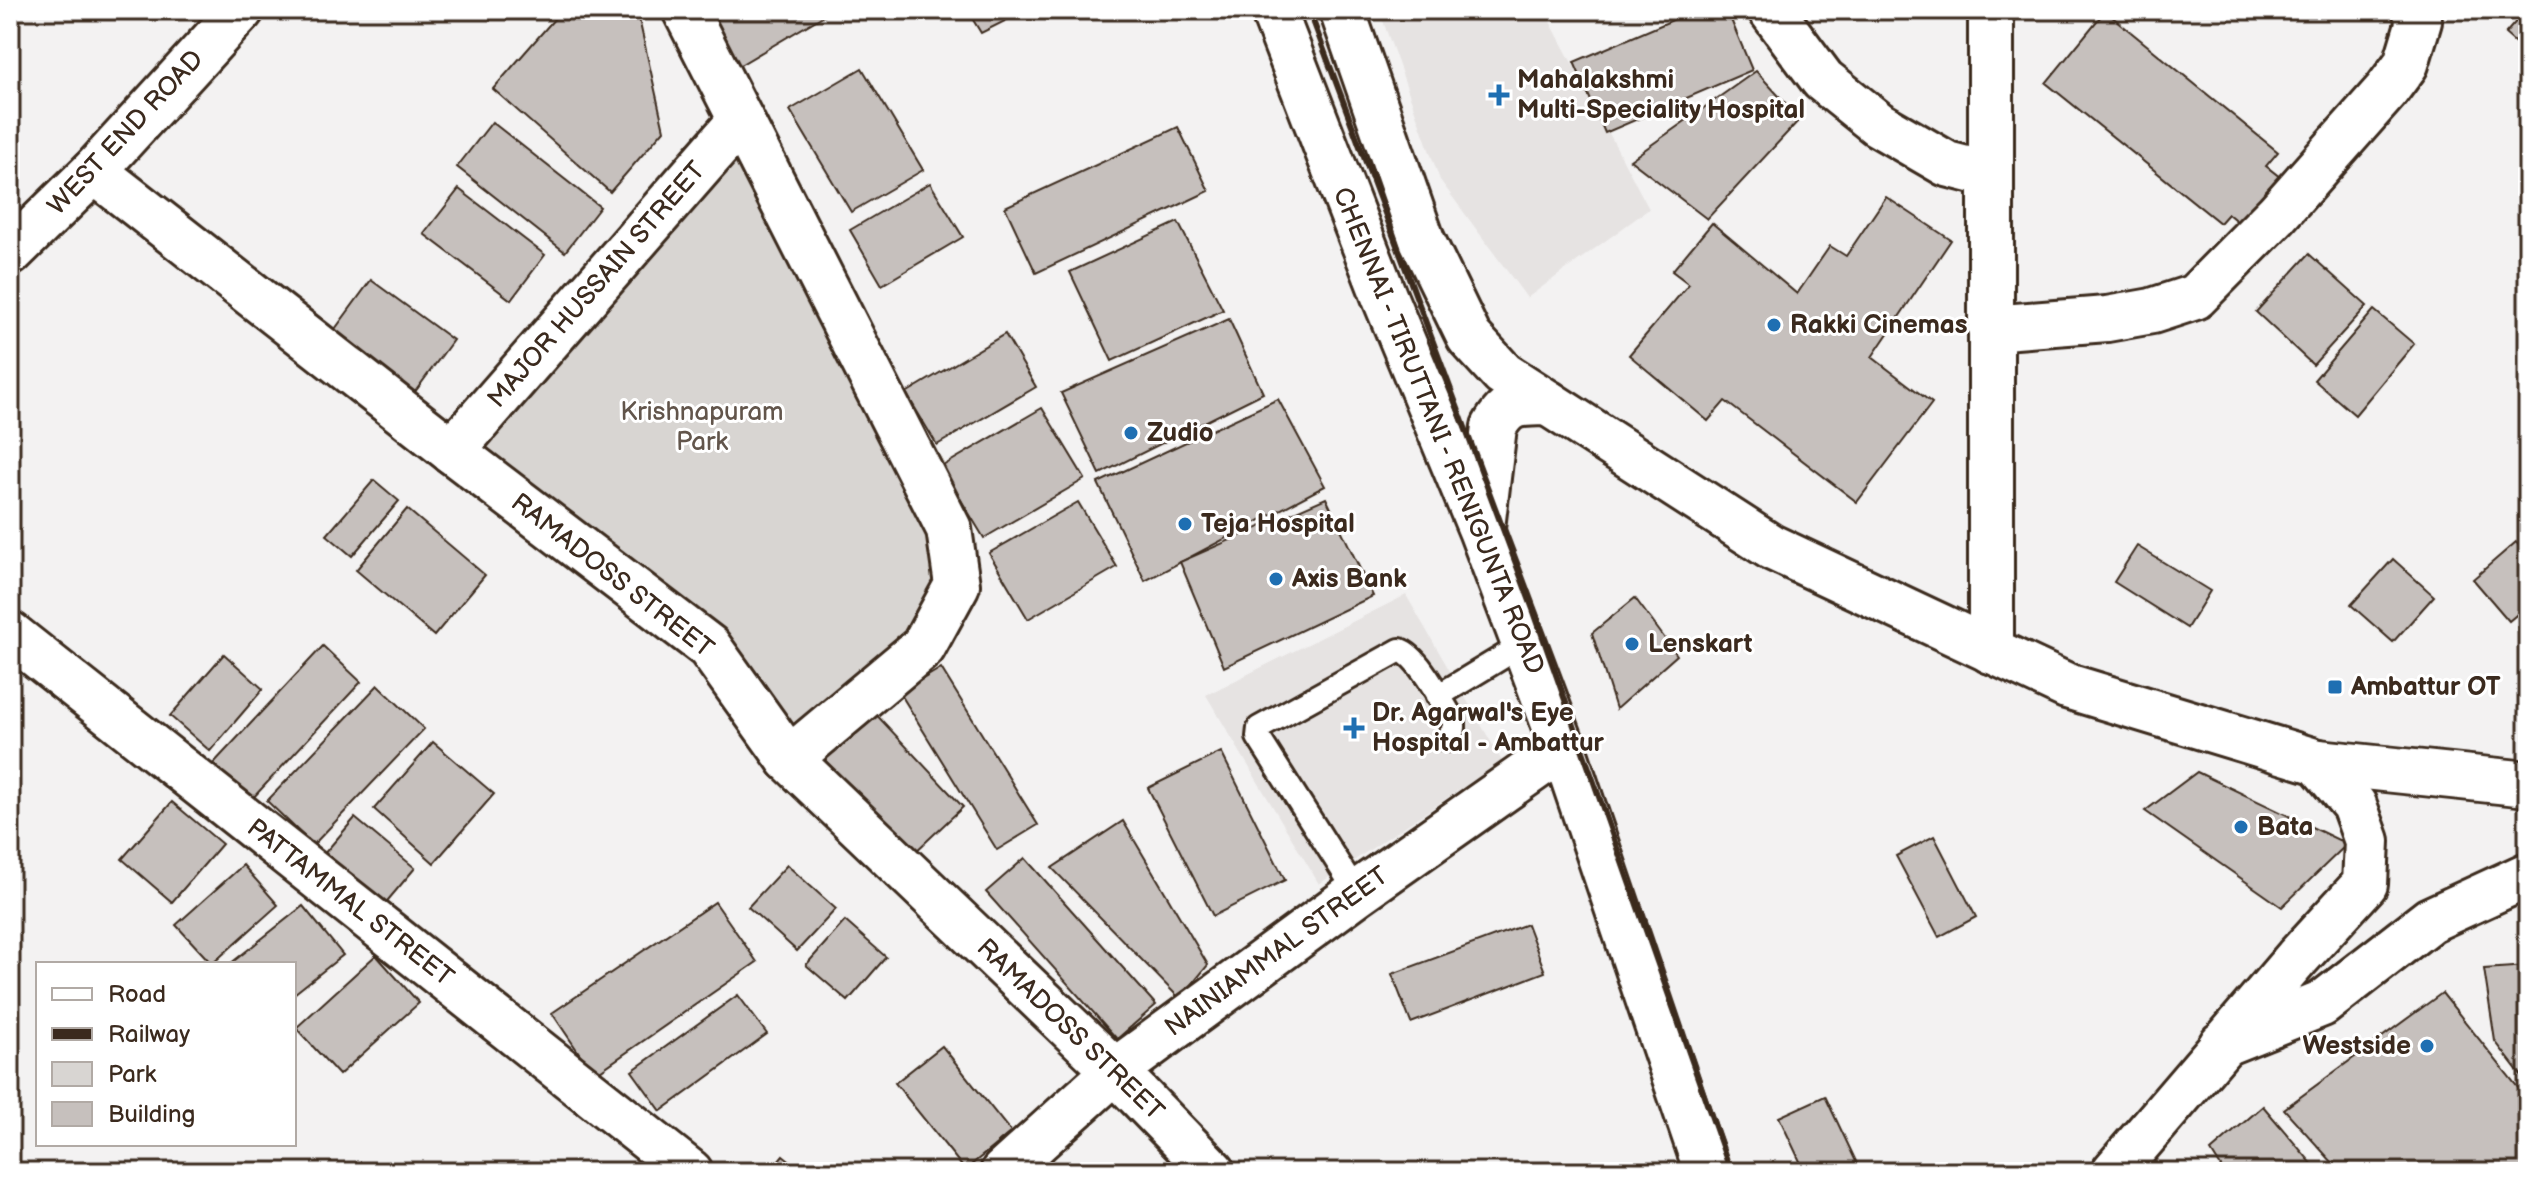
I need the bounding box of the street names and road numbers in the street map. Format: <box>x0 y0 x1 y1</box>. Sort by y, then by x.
street label: WEST END ROAD <box>42 44 210 222</box>
street label: MAJOR HUSSAIN STREET <box>482 155 713 414</box>
street label: CHENNAI - TIRUTTANI - RENIGUNTA ROAD <box>1326 183 1550 679</box>
street label: RAMADOSS STREET <box>505 487 720 665</box>
street label: PATTAMMAL STREET <box>240 813 460 994</box>
street label: NAINIAMMAL STREET <box>1159 860 1395 1043</box>
street label: RAMADOSS STREET <box>970 933 1170 1128</box>

